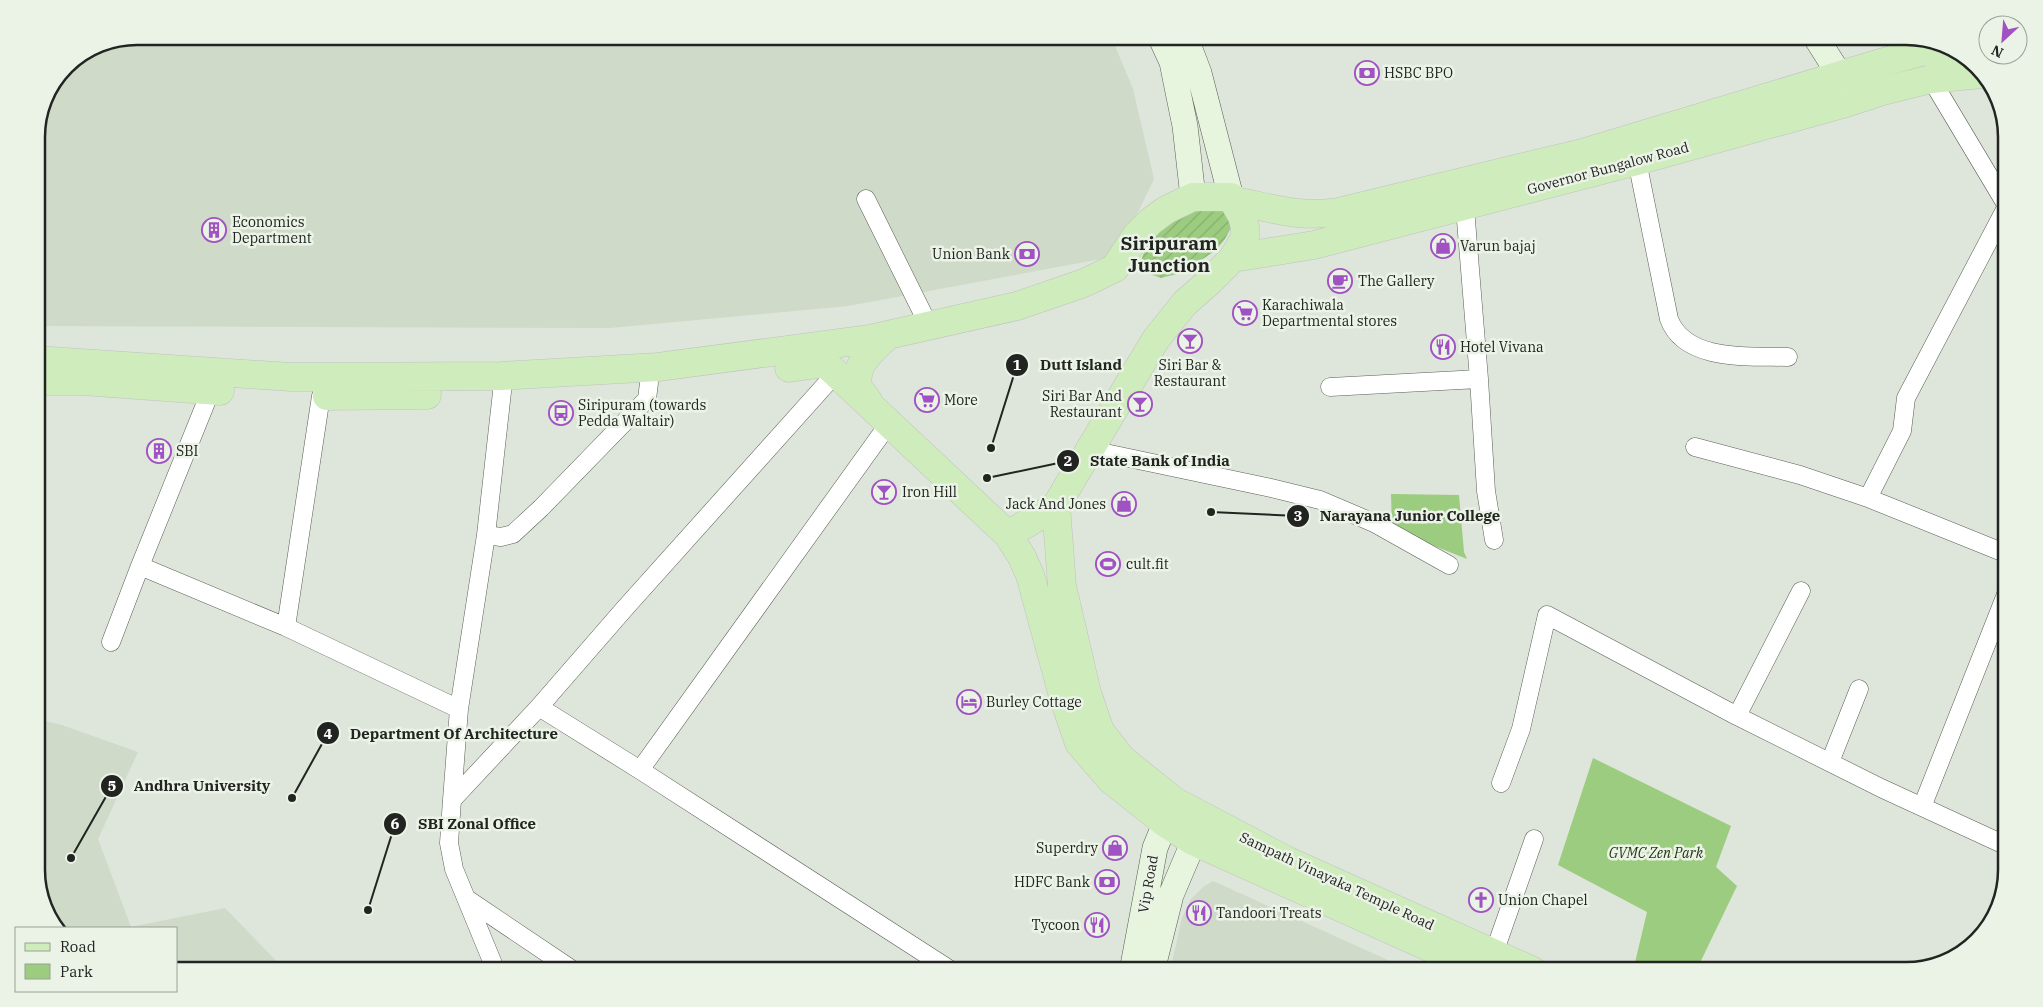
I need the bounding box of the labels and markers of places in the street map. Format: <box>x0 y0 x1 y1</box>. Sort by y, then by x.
bank icon: HSBC BPO <box>1354 60 1380 86</box>
place label: HSBC BPO <box>1384 64 1453 82</box>
place label: Economics Department <box>232 213 312 247</box>
building icon: Economics Department <box>201 217 227 243</box>
shop icon: Varun bajaj <box>1430 233 1456 259</box>
place label: Varun bajaj <box>1460 237 1536 255</box>
bank icon: Union Bank <box>1014 241 1040 267</box>
place label: Union Bank <box>932 245 1011 263</box>
cafe icon: The Gallery <box>1327 268 1353 294</box>
place label: The Gallery <box>1358 272 1435 290</box>
place label: Karachiwala Departmental stores <box>1262 296 1397 330</box>
supermarket icon: Karachiwala Departmental stores <box>1232 300 1258 326</box>
bar icon: Siri Bar & Restaurant <box>1177 328 1203 354</box>
restaurant icon: Hotel Vivana <box>1430 334 1456 360</box>
place label: Hotel Vivana <box>1460 338 1544 356</box>
callout: Dutt Island <box>1005 350 1132 380</box>
place label: Siri Bar & Restaurant <box>1154 356 1226 390</box>
supermarket icon: More <box>914 387 940 413</box>
place label: Siri Bar And Restaurant <box>1042 387 1122 421</box>
place label: More <box>944 391 978 409</box>
bar icon: Siri Bar And Restaurant <box>1127 391 1153 417</box>
place label: Siripuram (towards Pedda Waltair) <box>578 396 706 430</box>
bus stop icon: Siripuram (towards Pedda Waltair) <box>548 400 574 426</box>
building icon: SBI <box>146 438 172 464</box>
place label: SBI <box>176 442 199 460</box>
callout: State Bank of India <box>1055 446 1240 476</box>
bar icon: Iron Hill <box>871 479 897 505</box>
place label: Iron Hill <box>902 483 957 501</box>
shop icon: Jack And Jones <box>1111 491 1137 517</box>
place label: Jack And Jones <box>1006 495 1106 513</box>
callout: Narayana Junior College <box>1285 501 1511 531</box>
sports icon: cult.fit <box>1095 551 1121 577</box>
place label: cult.fit <box>1126 555 1169 573</box>
hotel icon: Burley Cottage <box>956 689 982 715</box>
place label: Burley Cottage <box>986 693 1082 711</box>
callout: Department Of Architecture <box>315 718 568 748</box>
callout: Andhra University <box>99 771 281 801</box>
callout: SBI Zonal Office <box>383 809 546 839</box>
shop icon: Superdry <box>1102 835 1128 861</box>
place label: Superdry <box>1036 839 1099 857</box>
bank icon: HDFC Bank <box>1094 869 1120 895</box>
place label: HDFC Bank <box>1014 873 1091 891</box>
church icon: Union Chapel <box>1468 887 1494 913</box>
place label: Union Chapel <box>1498 891 1588 909</box>
restaurant icon: Tandoori Treats <box>1186 900 1212 926</box>
place label: Tandoori Treats <box>1216 904 1322 922</box>
restaurant icon: Tycoon <box>1084 912 1110 938</box>
place label: Tycoon <box>1032 916 1080 934</box>

